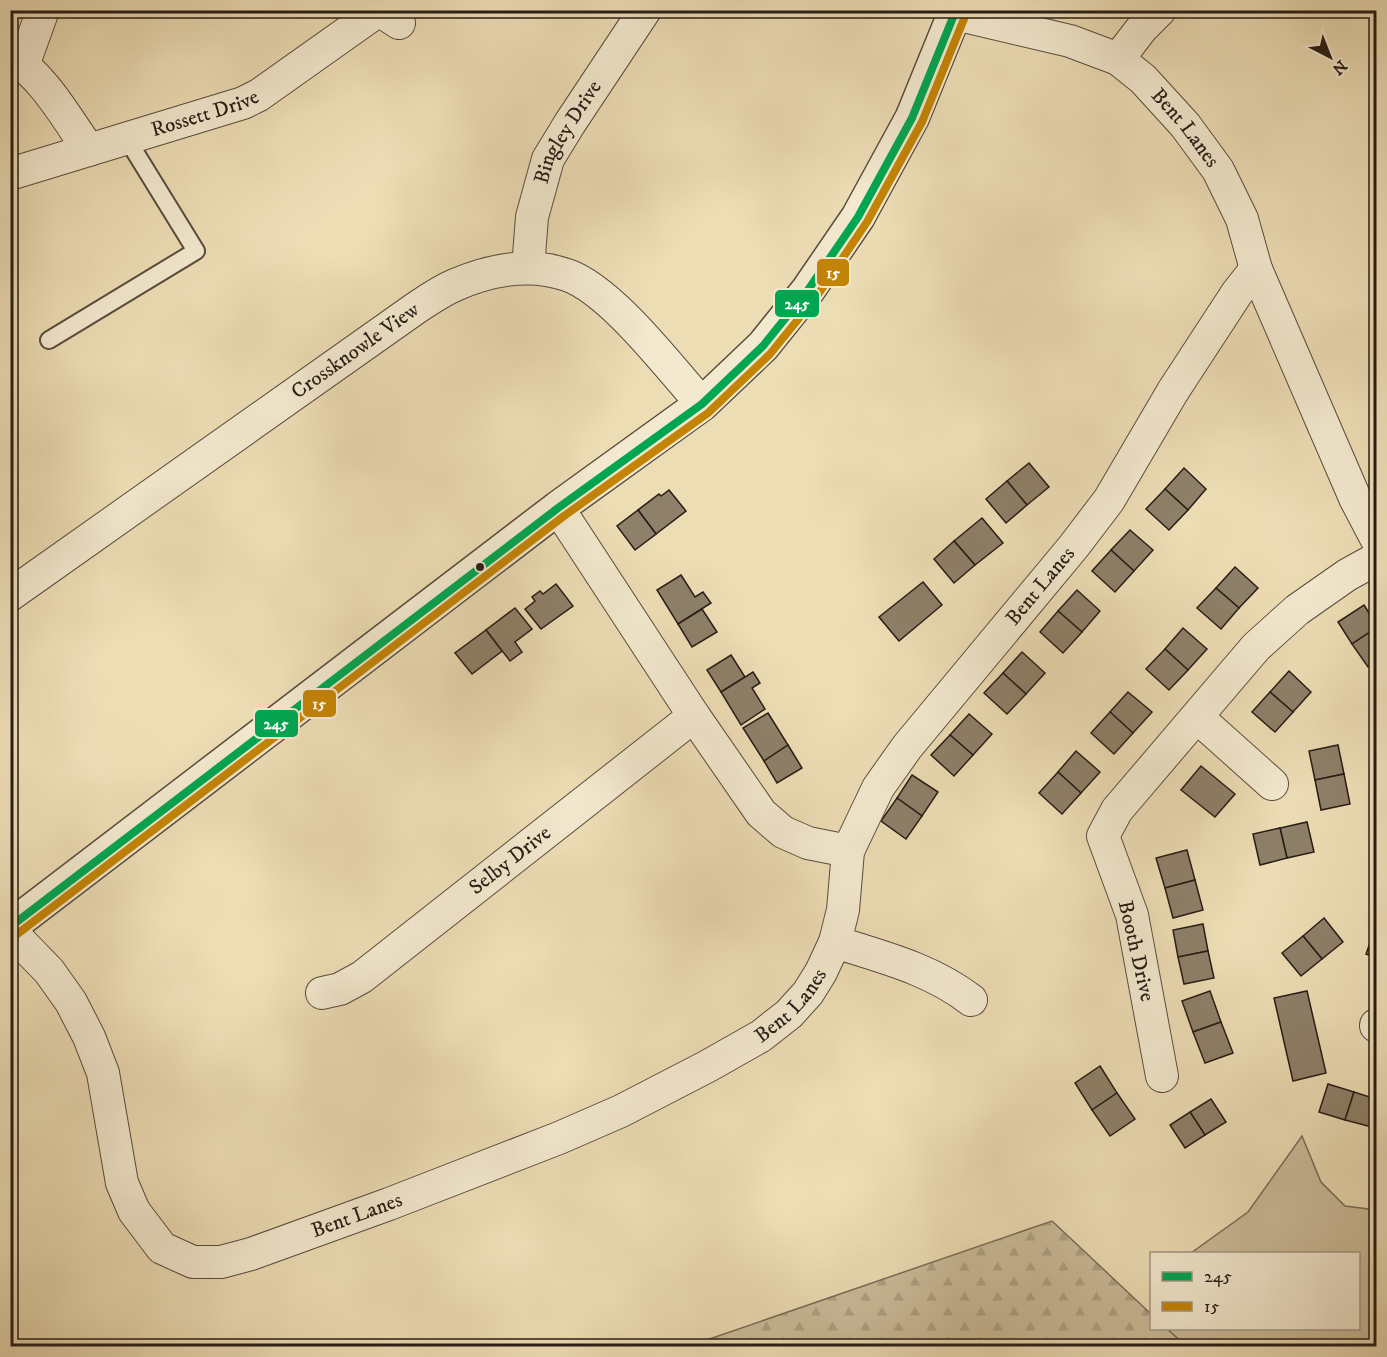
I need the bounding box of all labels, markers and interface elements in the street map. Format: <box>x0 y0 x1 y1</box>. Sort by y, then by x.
north arrow <box>1300 27 1360 87</box>
text: N <box>1328 56 1351 79</box>
street label: Bingley Drive <box>529 75 608 187</box>
street label: Bent Lanes <box>1145 83 1225 173</box>
street label: Rossett Drive <box>148 84 264 143</box>
line badge: 15 <box>816 258 850 287</box>
text: 15 <box>826 263 840 283</box>
line badge: 245 <box>774 289 820 318</box>
text: 245 <box>785 294 810 314</box>
street label: Crossknowle View <box>286 296 425 405</box>
street label: Bent Lanes <box>1000 541 1081 631</box>
unlabelled marker <box>474 561 486 573</box>
line badge: 15 <box>302 689 337 718</box>
text: 15 <box>312 694 326 714</box>
line badge: 245 <box>254 709 299 738</box>
text: 245 <box>264 714 289 734</box>
street label: Selby Drive <box>464 820 557 901</box>
street label: Booth Drive <box>1112 898 1160 1004</box>
street label: Bent Lanes <box>749 964 833 1049</box>
street label: Bent Lanes <box>308 1187 406 1244</box>
legend <box>1150 1252 1360 1330</box>
text: 245 <box>1204 1266 1232 1288</box>
text: 15 <box>1204 1296 1219 1318</box>

